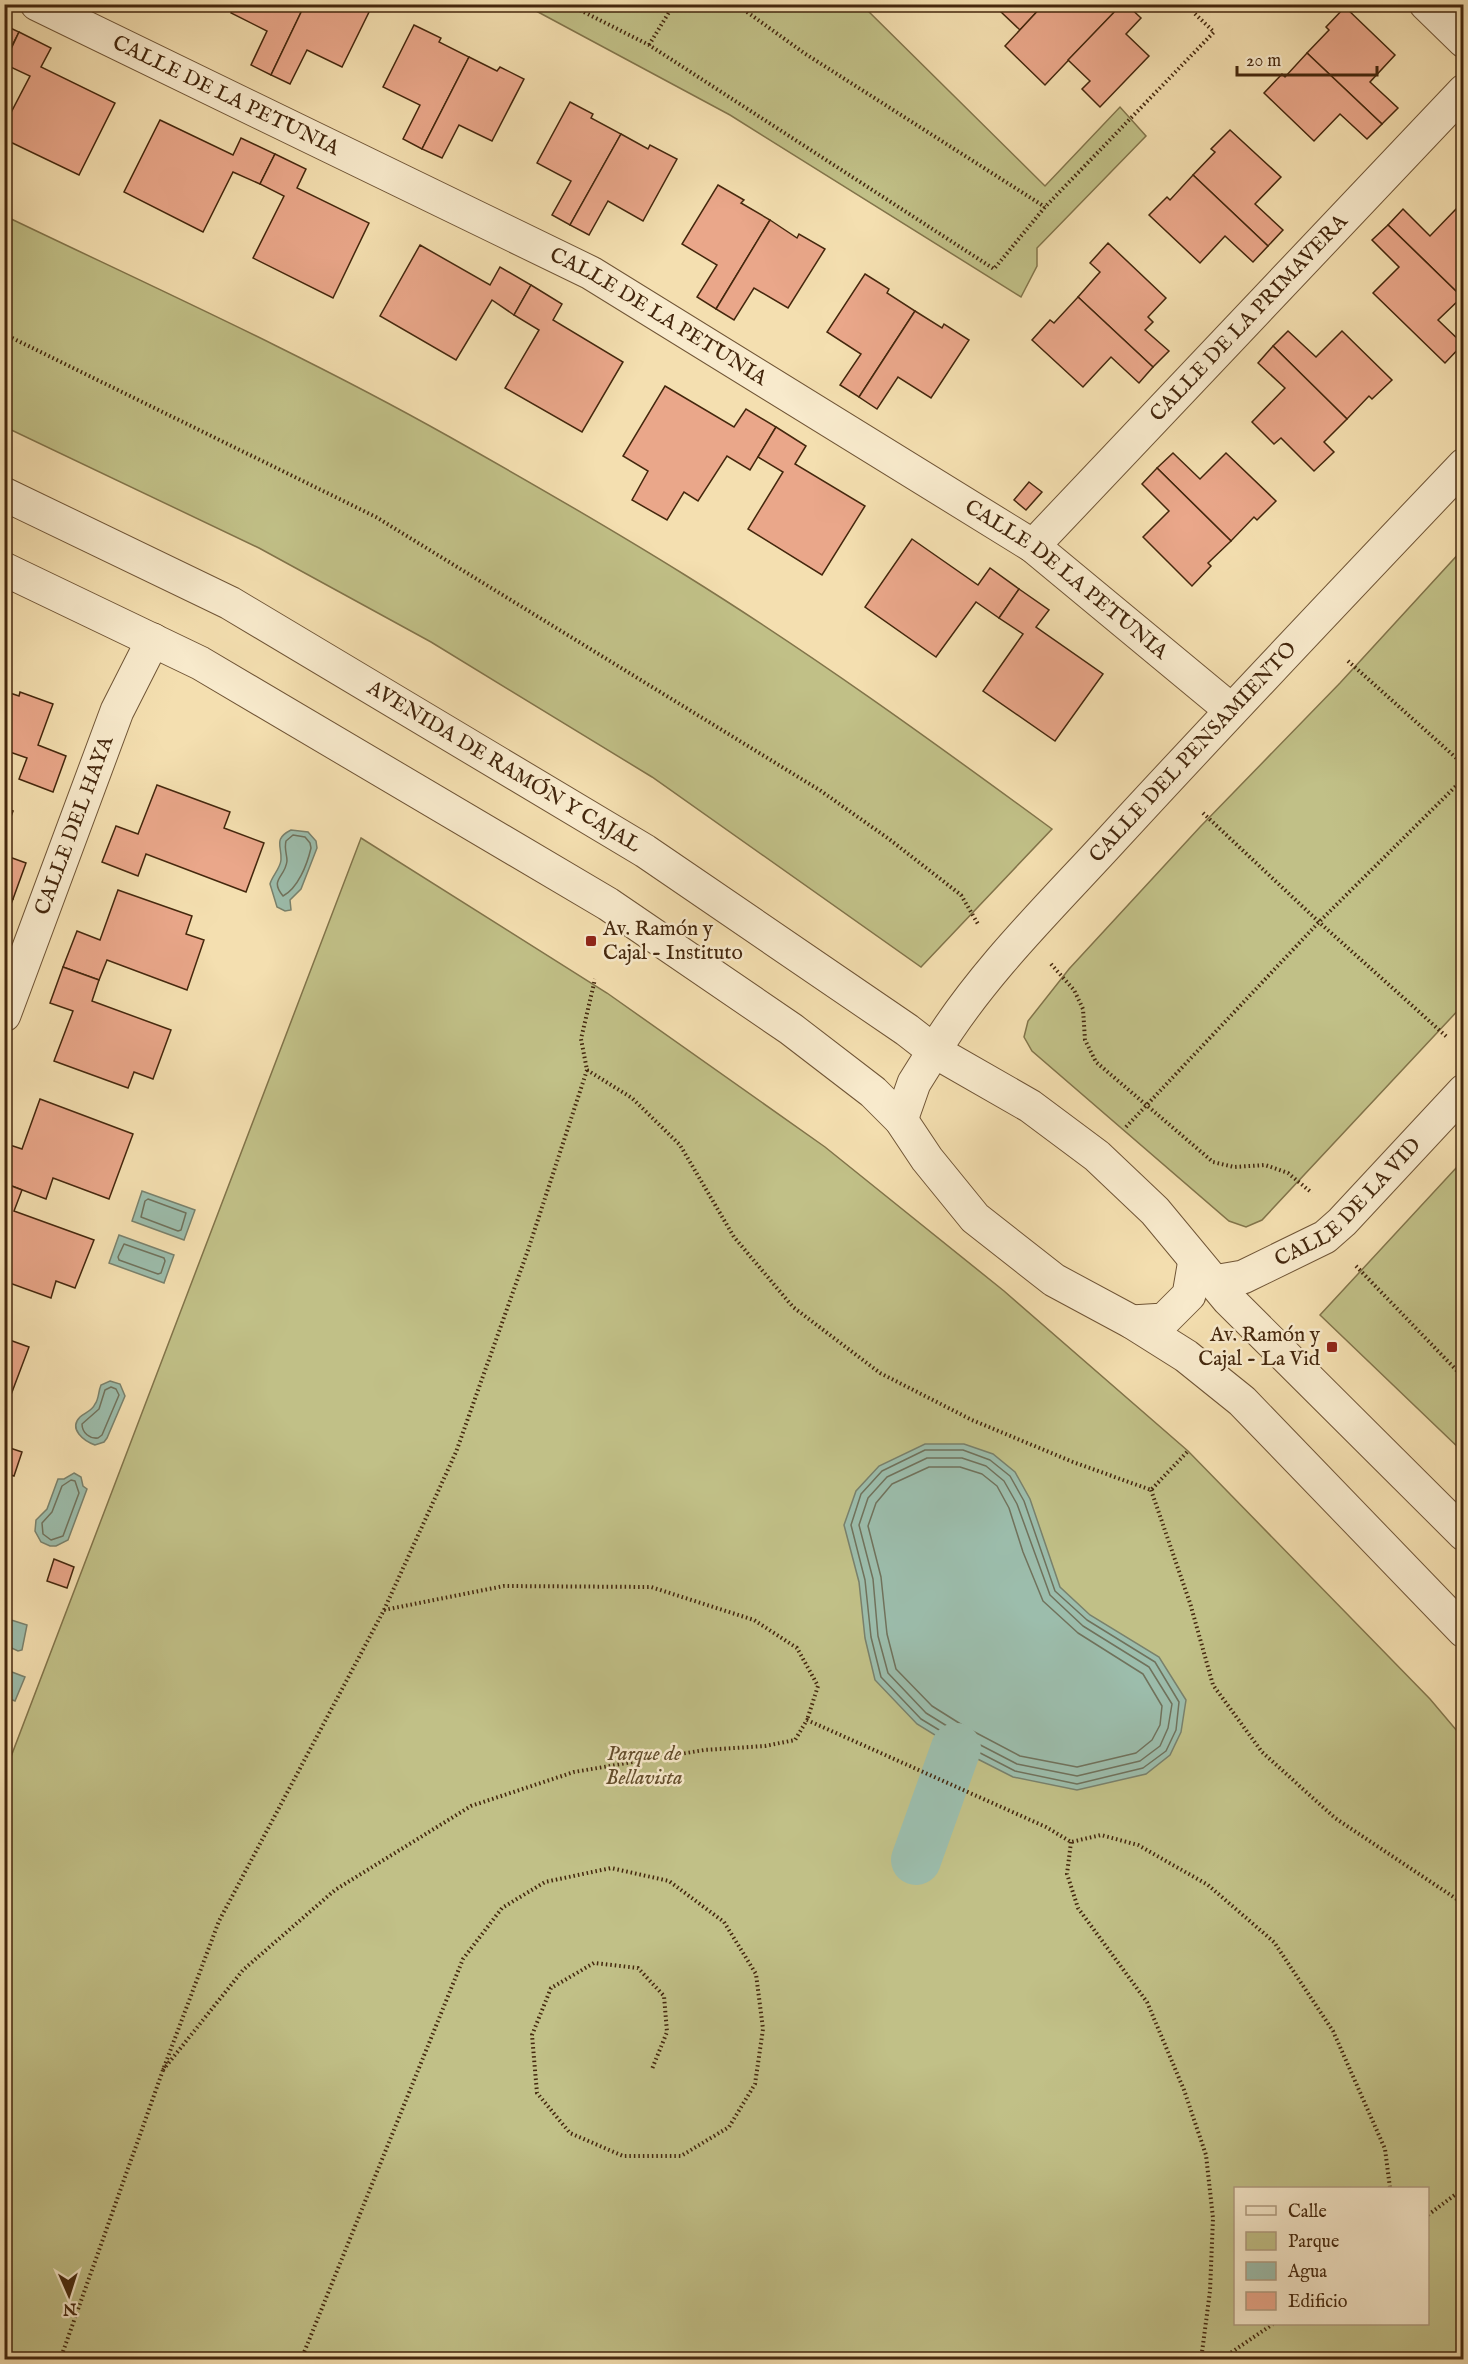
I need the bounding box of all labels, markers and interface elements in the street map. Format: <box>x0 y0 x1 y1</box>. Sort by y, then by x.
street label: CALLE DE LA PETUNIA <box>108 29 344 163</box>
scale bar <box>1237 39 1376 77</box>
text: 20 m <box>1246 50 1281 73</box>
street label: CALLE DE LA PRIMAVERA <box>1144 208 1354 428</box>
street label: CALLE DE LA PETUNIA <box>545 241 773 392</box>
street label: CALLE DE LA PETUNIA <box>960 494 1174 666</box>
street label: CALLE DEL PENSAMIENTO <box>1084 636 1303 869</box>
street label: AVENIDA DE RAMÓN Y CAJAL <box>361 674 646 859</box>
street label: CALLE DEL HAYA <box>29 732 120 919</box>
place label: Av. Ramón y Cajal - Instituto <box>602 916 743 967</box>
marker: Av. Ramón y Cajal - Instituto <box>584 934 598 948</box>
street label: CALLE DE LA VID <box>1270 1132 1427 1273</box>
place label: Av. Ramón y Cajal - La Vid <box>1198 1322 1321 1373</box>
marker: Av. Ramón y Cajal - La Vid <box>1325 1340 1339 1354</box>
park label: Parque de Bellavista <box>605 1741 683 1792</box>
legend <box>1234 2187 1429 2325</box>
text: Calle <box>1288 2201 1327 2224</box>
text: Parque <box>1288 2231 1339 2254</box>
text: Agua <box>1287 2261 1327 2284</box>
north arrow <box>39 2265 99 2325</box>
text: Edificio <box>1288 2291 1348 2314</box>
text: N <box>62 2298 78 2318</box>

